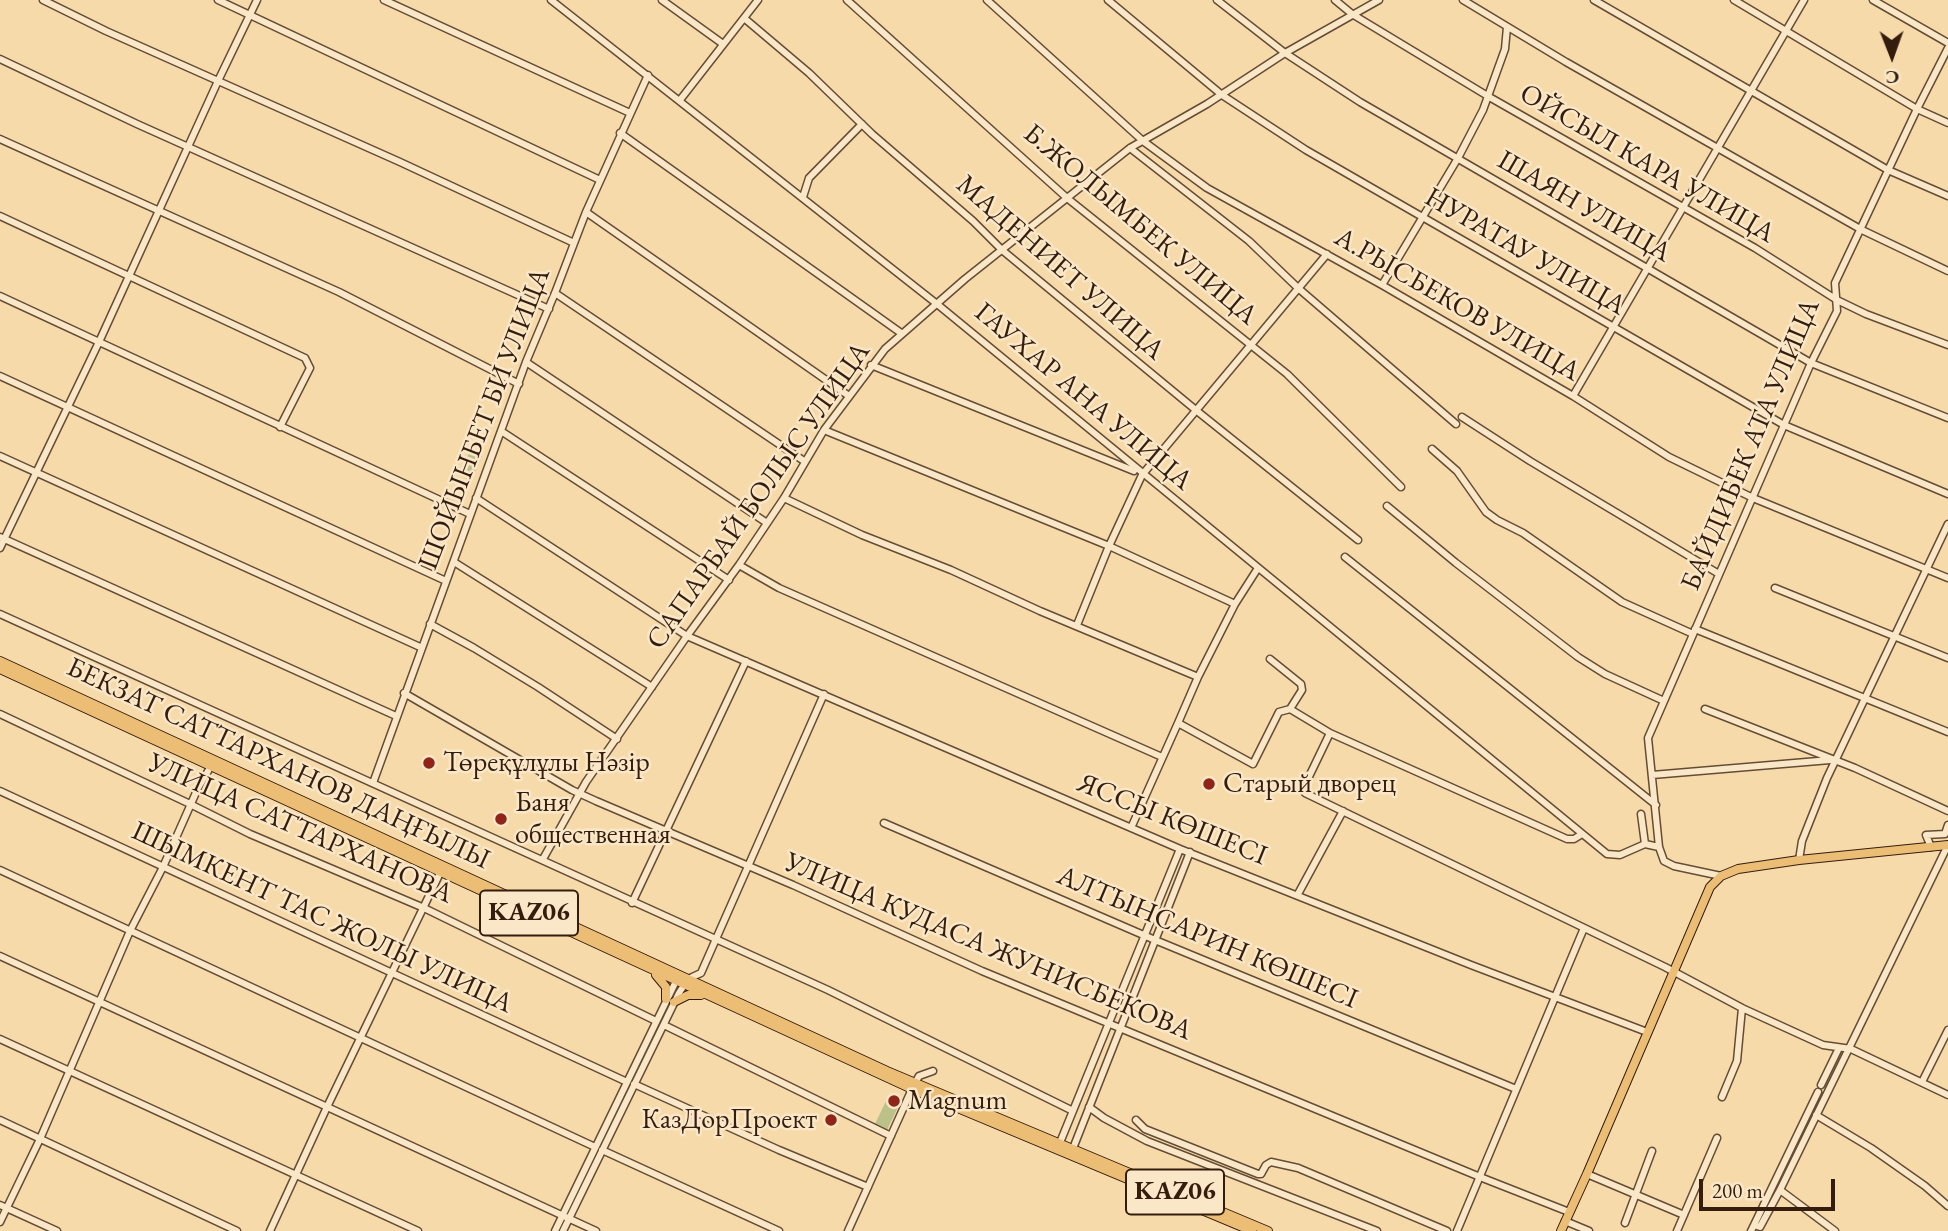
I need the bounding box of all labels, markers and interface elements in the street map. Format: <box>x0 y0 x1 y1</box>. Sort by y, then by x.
north arrow <box>1857 21 1927 91</box>
text: С <box>1885 65 1899 90</box>
street label: ОЙСЫЛ КАРА УЛИЦА <box>1513 77 1781 251</box>
street label: Б.ЖОЛЫМБЕК УЛИЦА <box>1016 117 1264 333</box>
street label: ШАЯН УЛИЦА <box>1491 144 1677 270</box>
street label: МАДЕНИЕТ УЛИЦА <box>949 168 1171 368</box>
street label: НУРАТАУ УЛИЦА <box>1418 181 1632 323</box>
street label: А.РЫСБЕКОВ УЛИЦА <box>1328 221 1586 389</box>
street label: ШОЙЫНБЕТ БИ УЛИЦА <box>412 263 558 575</box>
street label: БАЙДИБЕК АТА УЛИЦА <box>1674 294 1828 596</box>
street label: ГАУХАР АНА УЛИЦА <box>967 296 1199 498</box>
street label: САПАРБАЙ БОЛЫС УЛИЦА <box>640 336 878 656</box>
street label: БЕКЗАТ САТТАРХАНОВ ДАҢҒЫЛЫ <box>61 651 495 877</box>
street label: УЛИЦА САТТАРХАНОВА <box>142 746 458 912</box>
place label: Төреқұлұлы Нәзір <box>443 746 650 780</box>
marker: Төреқұлұлы Нәзір <box>421 755 437 771</box>
street label: ЯССЫ КӨШЕСІ <box>1072 767 1272 873</box>
place label: Старый дворец <box>1223 767 1396 801</box>
marker: Старый дворец <box>1201 776 1217 792</box>
place label: Баня общественная <box>515 786 671 852</box>
marker: Баня общественная <box>493 811 509 827</box>
street label: ШЫМКЕНТ ТАС ЖОЛЫ УЛИЦА <box>126 815 518 1021</box>
street label: УЛИЦА КУДАСА ЖУНИСБЕКОВА <box>779 846 1197 1048</box>
street label: АЛТЫНСАРИН КӨШЕСІ <box>1052 859 1362 1017</box>
road number: KАZ06 <box>480 890 578 936</box>
place label: Magnum <box>908 1084 1007 1118</box>
marker: Magnum <box>886 1093 902 1109</box>
place label: КазДорПроект <box>641 1103 817 1137</box>
marker: КазДорПроект <box>823 1112 839 1128</box>
scale bar <box>1703 1164 1840 1208</box>
road number: KАZ06 <box>1126 1170 1224 1214</box>
text: 200 m <box>1712 1177 1763 1204</box>

